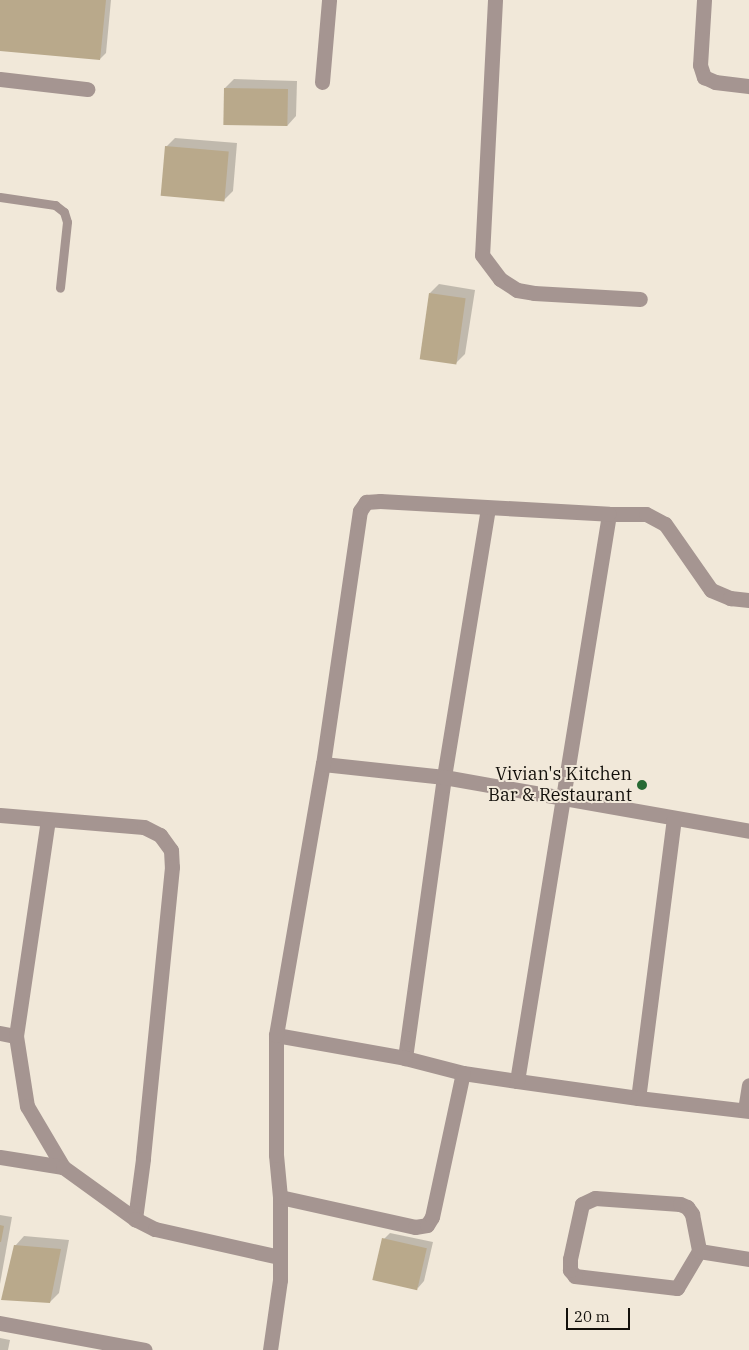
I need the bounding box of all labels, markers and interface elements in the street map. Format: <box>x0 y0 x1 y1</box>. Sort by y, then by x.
place label: Vivian's Kitchen Bar & Restaurant <box>488 764 632 806</box>
marker: Vivian's Kitchen Bar & Restaurant <box>636 779 648 791</box>
scale bar <box>569 1298 633 1330</box>
text: 20 m <box>574 1307 610 1326</box>

